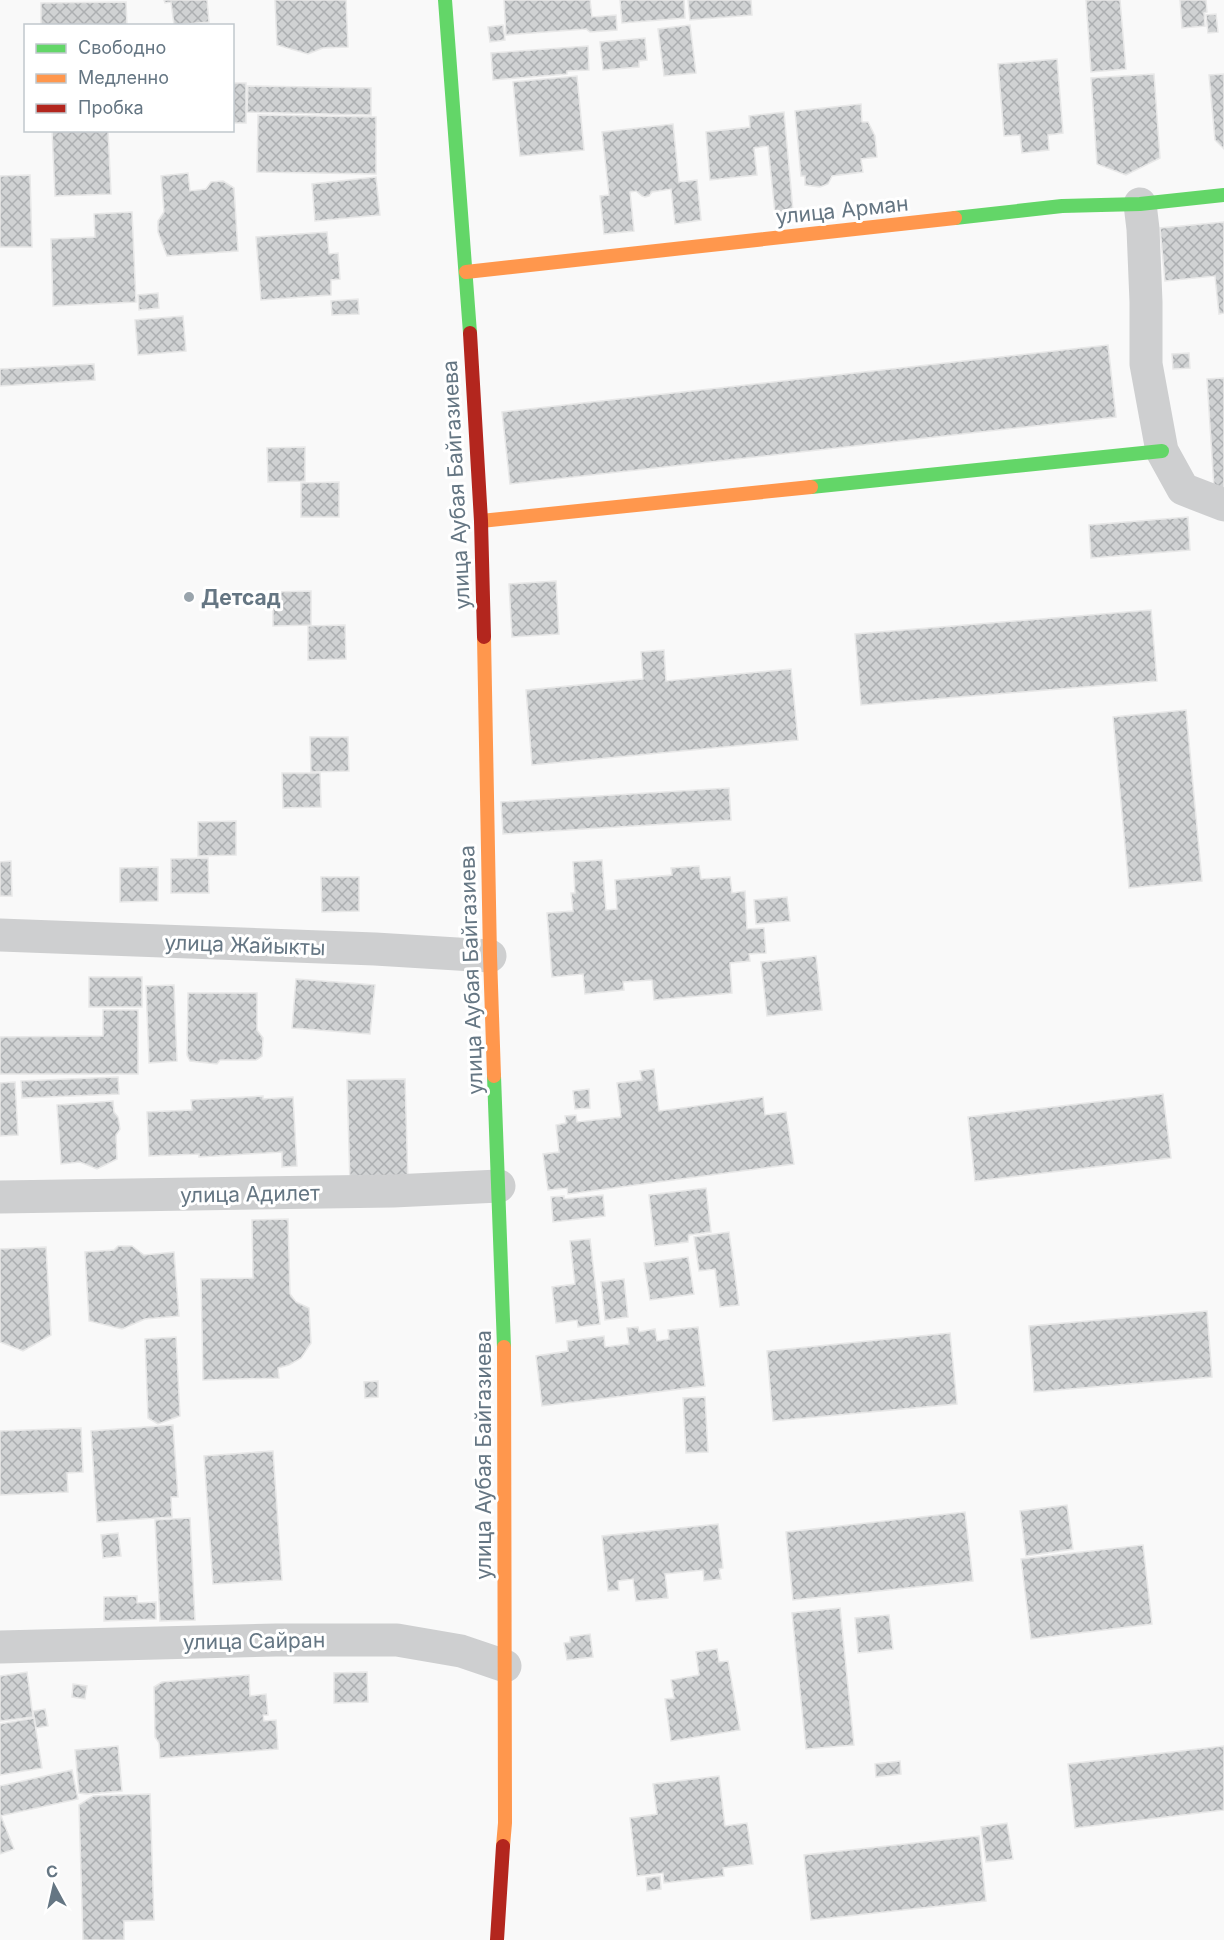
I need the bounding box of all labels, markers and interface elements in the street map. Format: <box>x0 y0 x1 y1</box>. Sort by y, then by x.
legend <box>24 24 234 132</box>
text: Свободно <box>78 37 166 58</box>
text: Медленно <box>78 67 169 88</box>
text: Пробка <box>78 97 144 118</box>
street label: улица Арман <box>774 191 910 229</box>
street label: улица Аубая Байгазиева <box>437 360 475 610</box>
place label: Детсад <box>201 585 281 610</box>
marker: Детсад <box>182 590 196 604</box>
street label: улица Аубая Байгазиева <box>454 845 488 1095</box>
street label: улица Жайыкты <box>164 930 326 960</box>
street label: улица Адилет <box>180 1180 320 1208</box>
street label: улица Аубая Байгазиева <box>471 1330 496 1580</box>
street label: улица Сайран <box>183 1627 325 1655</box>
north arrow <box>24 1856 84 1916</box>
text: С <box>45 1860 59 1882</box>

